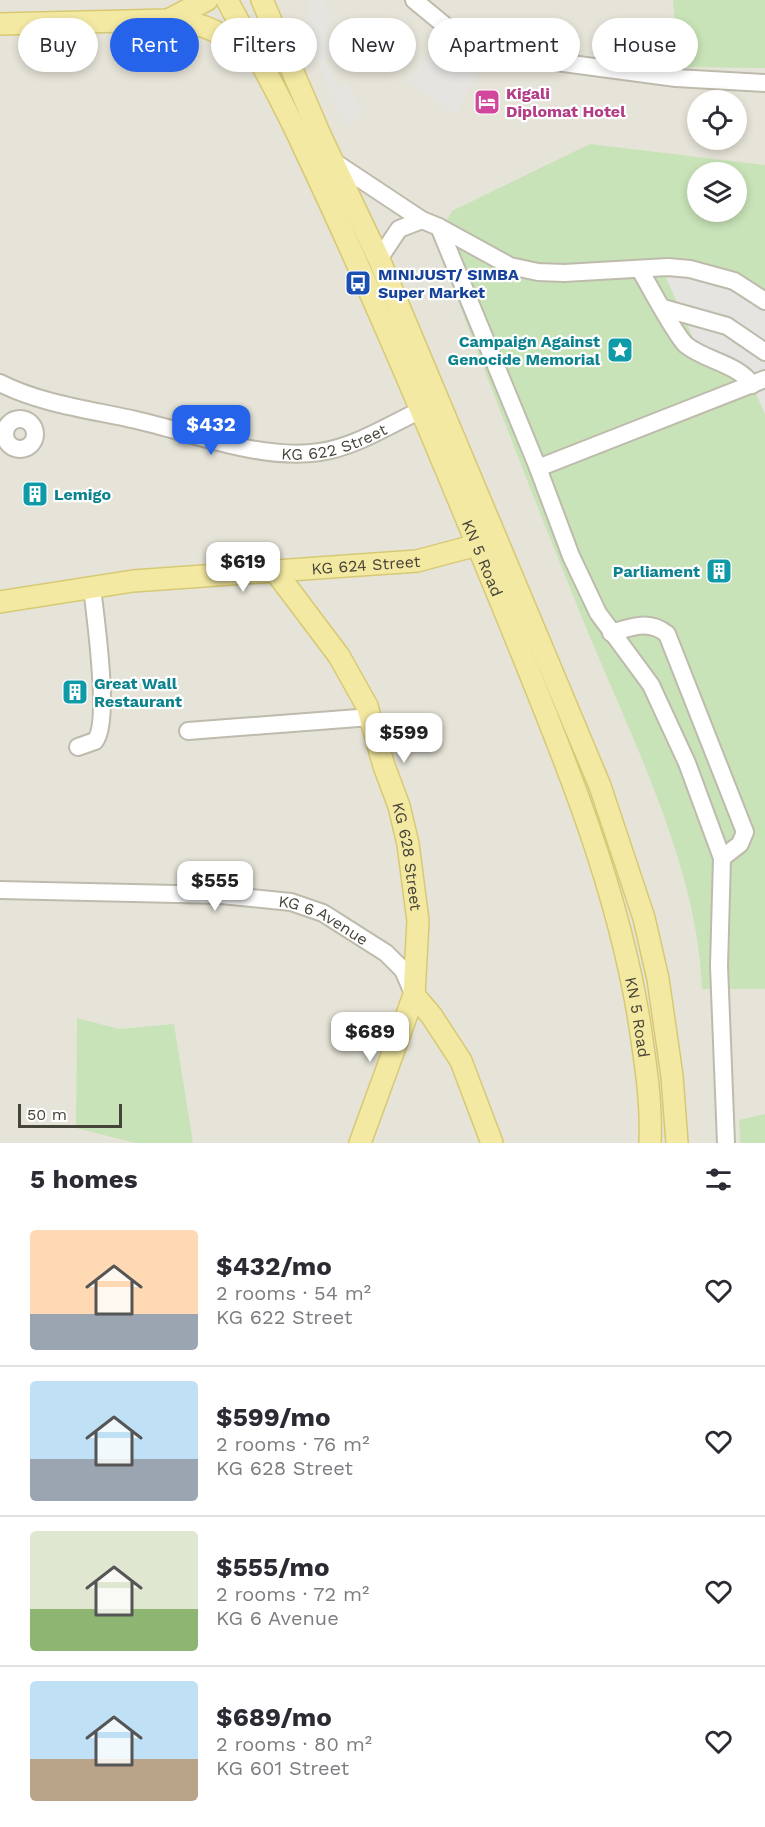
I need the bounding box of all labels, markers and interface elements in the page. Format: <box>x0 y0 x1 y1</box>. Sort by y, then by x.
chip: Buy <box>18 18 98 72</box>
chip: Rent <box>110 18 199 72</box>
chip: Filters <box>211 18 317 72</box>
chip: New <box>329 18 416 72</box>
chip: Apartment <box>428 18 580 72</box>
chip: House <box>592 18 698 72</box>
place label: Kigali Diplomat Hotel <box>506 84 626 121</box>
hotel icon: Kigali Diplomat Hotel <box>472 87 502 117</box>
map controls <box>687 90 747 222</box>
button: locate <box>687 90 747 150</box>
button: layers <box>687 162 747 222</box>
place label: MINIJUST/ SIMBA Super Market <box>378 265 519 302</box>
bus stop icon: MINIJUST/ SIMBA Super Market <box>343 268 373 298</box>
place label: Campaign Against Genocide Memorial <box>448 332 601 369</box>
place icon: Campaign Against Genocide Memorial <box>605 335 635 365</box>
pin: $432 <box>175 405 247 456</box>
text: $432 <box>186 412 236 436</box>
street label: KG 622 Street <box>281 420 390 464</box>
building icon: Lemigo <box>20 479 50 509</box>
place label: Lemigo <box>54 485 111 504</box>
street label: KN 5 Road <box>458 517 507 599</box>
pin: $619 <box>207 542 279 593</box>
text: $619 <box>220 549 266 573</box>
street label: KG 624 Street <box>311 552 421 578</box>
building icon: Parliament <box>704 556 734 586</box>
place label: Parliament <box>613 562 700 581</box>
place label: Great Wall Restaurant <box>94 674 182 711</box>
building icon: Great Wall Restaurant <box>60 677 90 707</box>
pin: $599 <box>368 713 440 764</box>
text: $599 <box>379 720 429 744</box>
street label: KG 628 Street <box>388 800 426 912</box>
pin: $555 <box>179 861 251 912</box>
text: $555 <box>191 868 239 892</box>
street label: KG 6 Avenue <box>278 892 372 949</box>
street label: KN 5 Road <box>621 975 653 1059</box>
pin: $689 <box>334 1012 406 1063</box>
text: $689 <box>345 1019 395 1043</box>
scale bar <box>18 1101 122 1128</box>
text: 50 m <box>27 1105 67 1124</box>
icon: filters <box>702 1163 735 1196</box>
text: 5 homes <box>30 1164 138 1194</box>
text: $432/mo <box>216 1251 332 1281</box>
icon: home <box>78 1254 150 1326</box>
icon: heart <box>702 1274 735 1307</box>
text: 2 rooms · 54 m² <box>216 1281 371 1305</box>
text: KG 622 Street <box>216 1305 352 1329</box>
text: $599/mo <box>216 1402 331 1432</box>
icon: home <box>78 1405 150 1477</box>
icon: heart <box>702 1425 735 1458</box>
text: 2 rooms · 76 m² <box>216 1432 369 1456</box>
text: KG 628 Street <box>216 1456 353 1480</box>
text: $555/mo <box>216 1552 329 1582</box>
icon: home <box>78 1555 150 1627</box>
icon: heart <box>702 1575 735 1608</box>
text: 2 rooms · 72 m² <box>216 1582 369 1606</box>
text: KG 6 Avenue <box>216 1606 339 1630</box>
text: $689/mo <box>216 1702 332 1732</box>
icon: home <box>78 1705 150 1777</box>
icon: heart <box>702 1725 735 1758</box>
text: 2 rooms · 80 m² <box>216 1732 372 1756</box>
text: KG 601 Street <box>216 1756 349 1780</box>

